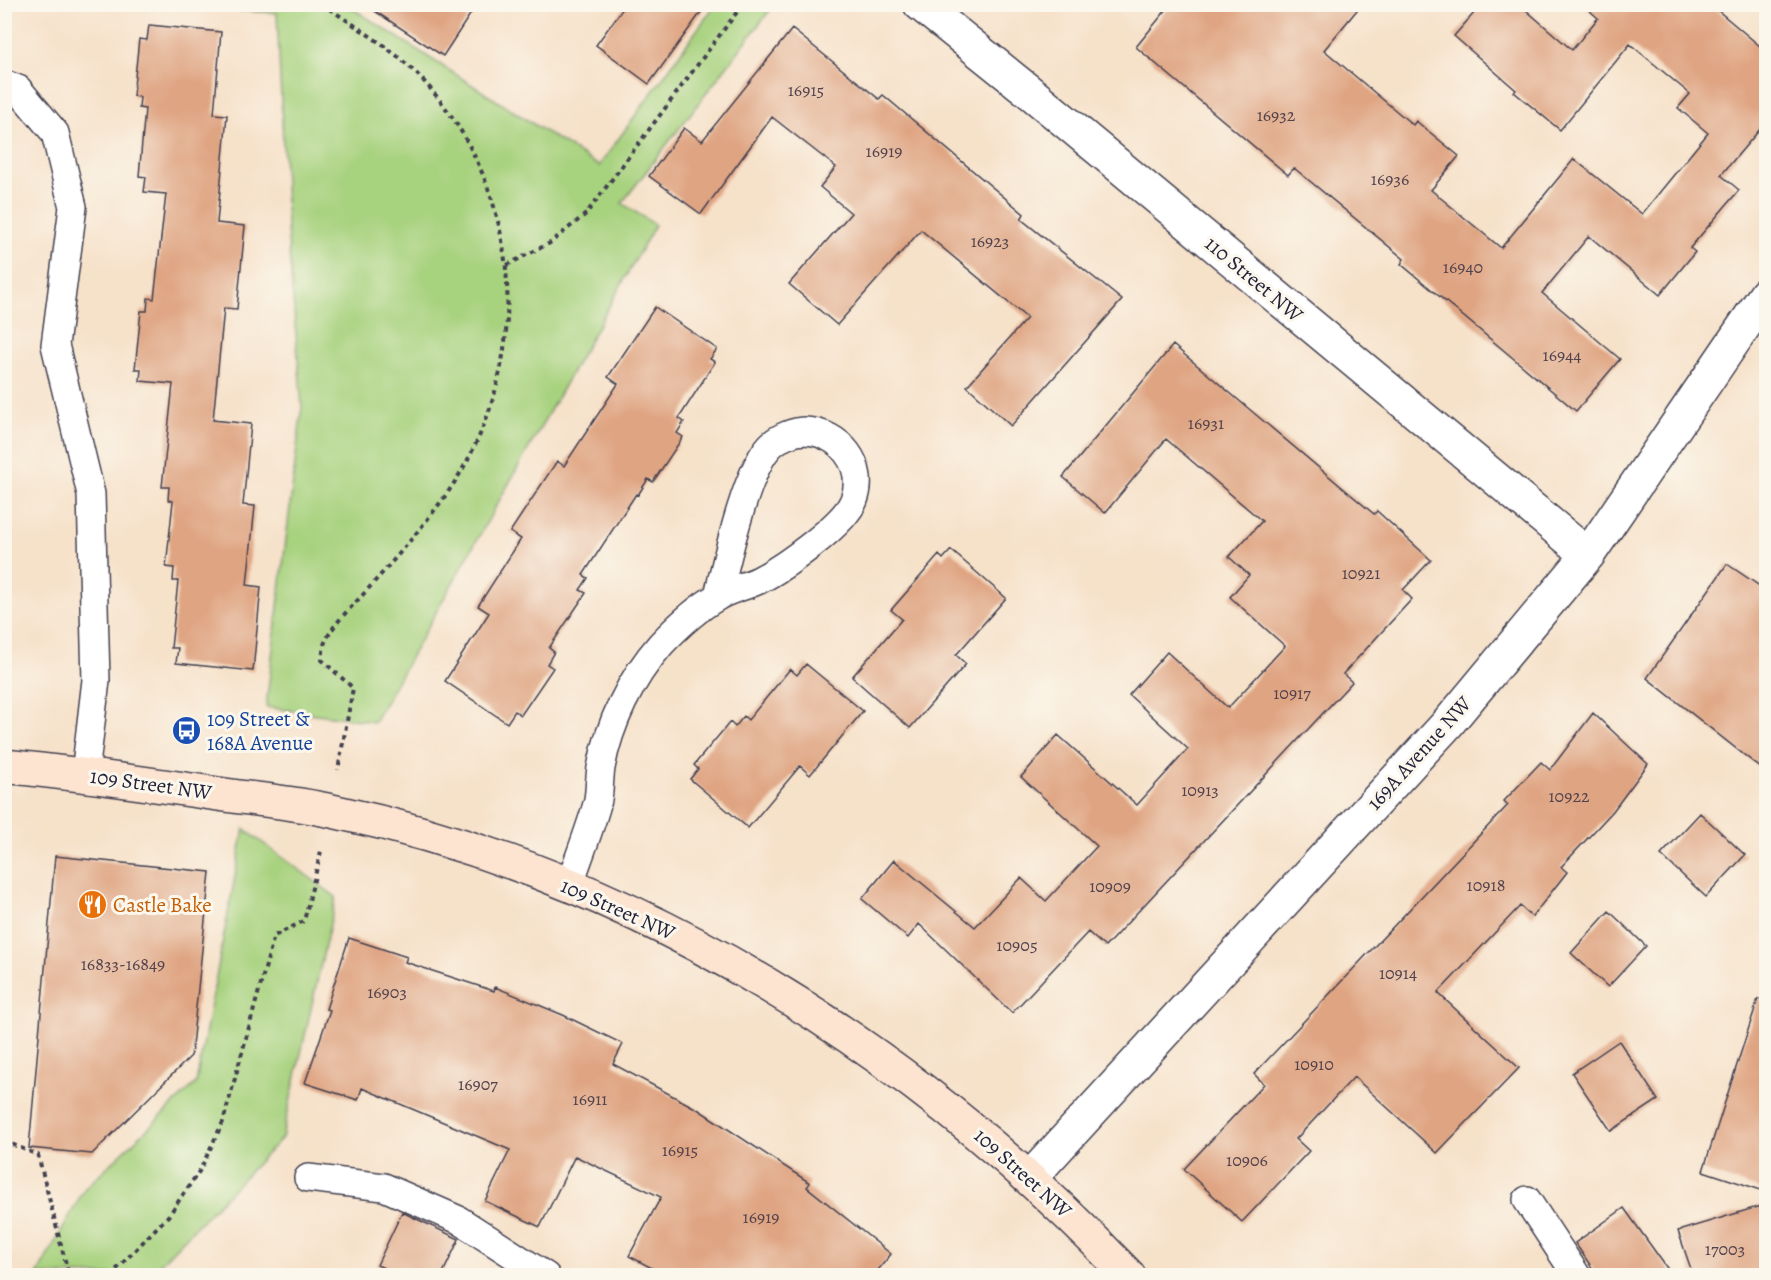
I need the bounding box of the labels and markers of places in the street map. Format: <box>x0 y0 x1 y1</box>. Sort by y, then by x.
place label: 109 Street & 168A Avenue <box>207 705 313 757</box>
bus stop icon: 109 Street & 168A Avenue <box>170 715 202 747</box>
restaurant icon: Castle Bake <box>76 889 108 921</box>
place label: Castle Bake <box>113 891 212 919</box>

